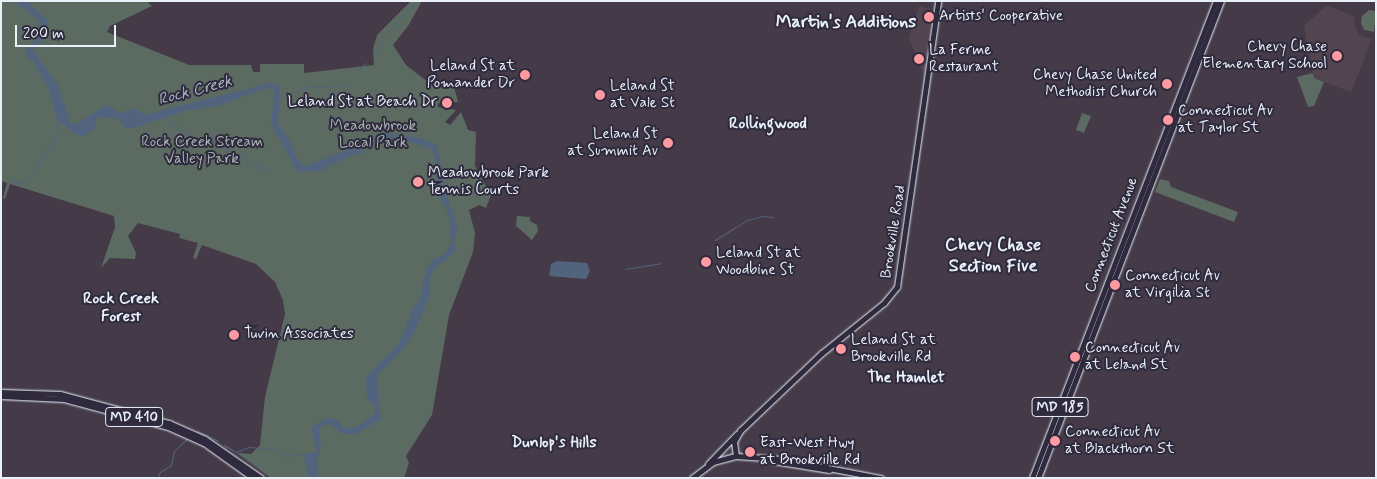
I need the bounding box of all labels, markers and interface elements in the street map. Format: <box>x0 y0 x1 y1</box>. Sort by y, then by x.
place label: Artists' Cooperative <box>939 8 1063 26</box>
district label: Martin's Additions <box>776 11 916 33</box>
marker: Artists' Cooperative <box>923 11 935 23</box>
scale bar <box>18 15 119 47</box>
text: 200 m <box>23 24 64 44</box>
place label: Chevy Chase Elementary School <box>1202 38 1327 73</box>
place label: La Ferme Restaurant <box>929 41 999 76</box>
marker: Chevy Chase Elementary School <box>1331 50 1343 62</box>
marker: La Ferme Restaurant <box>913 53 925 65</box>
place label: Leland St at Pomander Dr <box>427 57 515 92</box>
place label: Chevy Chase United Methodist Church <box>1030 66 1157 101</box>
marker: Leland St at Pomander Dr <box>519 69 531 81</box>
water label: Rock Creek <box>156 72 234 110</box>
place label: Leland St at Vale St <box>610 77 676 112</box>
marker: Chevy Chase United Methodist Church <box>1161 78 1173 90</box>
marker: Leland St at Vale St <box>594 89 606 101</box>
place label: Leland St at Beach Dr <box>289 94 437 112</box>
marker: Leland St at Beach Dr <box>441 97 453 109</box>
place label: Connecticut Av at Taylor St <box>1178 102 1273 137</box>
district label: Rollingwood <box>729 114 807 134</box>
marker: Connecticut Av at Taylor St <box>1162 114 1174 126</box>
park label: Meadowbrook Local Park <box>330 117 416 152</box>
place label: Leland St at Summit Av <box>560 125 658 160</box>
park label: Rock Creek Stream Valley Park <box>141 133 263 168</box>
marker: Leland St at Summit Av <box>662 137 674 149</box>
place label: Meadowbrook Park Tennis Courts <box>428 164 548 199</box>
street label: Connecticut Avenue <box>1081 173 1143 297</box>
marker: Meadowbrook Park Tennis Courts <box>412 176 424 188</box>
street label: Brookville Road <box>878 184 910 280</box>
district label: Chevy Chase Section Five <box>944 235 1042 278</box>
place label: Leland St at Woodbine St <box>716 244 800 279</box>
marker: Leland St at Woodbine St <box>700 256 712 268</box>
place label: Connecticut Av at Virgilia St <box>1125 267 1220 302</box>
marker: Connecticut Av at Virgilia St <box>1109 279 1121 291</box>
district label: Rock Creek Forest <box>83 289 159 327</box>
place label: Tuvin Associates <box>244 326 352 344</box>
marker: Tuvin Associates <box>228 329 240 341</box>
place label: Leland St at Brookville Rd <box>851 331 935 366</box>
place label: Connecticut Av at Leland St <box>1085 339 1180 374</box>
marker: Leland St at Brookville Rd <box>835 343 847 355</box>
marker: Connecticut Av at Leland St <box>1069 351 1081 363</box>
district label: The Hamlet <box>865 368 947 388</box>
road number: MD 185 <box>1031 396 1089 418</box>
road number: MD 410 <box>104 406 164 428</box>
place label: Connecticut Av at Blackthorn St <box>1065 423 1171 458</box>
district label: Dunlop's Hills <box>511 433 597 453</box>
place label: East-West Hwy at Brookville Rd <box>760 434 860 469</box>
marker: Connecticut Av at Blackthorn St <box>1049 435 1061 447</box>
marker: East-West Hwy at Brookville Rd <box>744 446 756 458</box>

